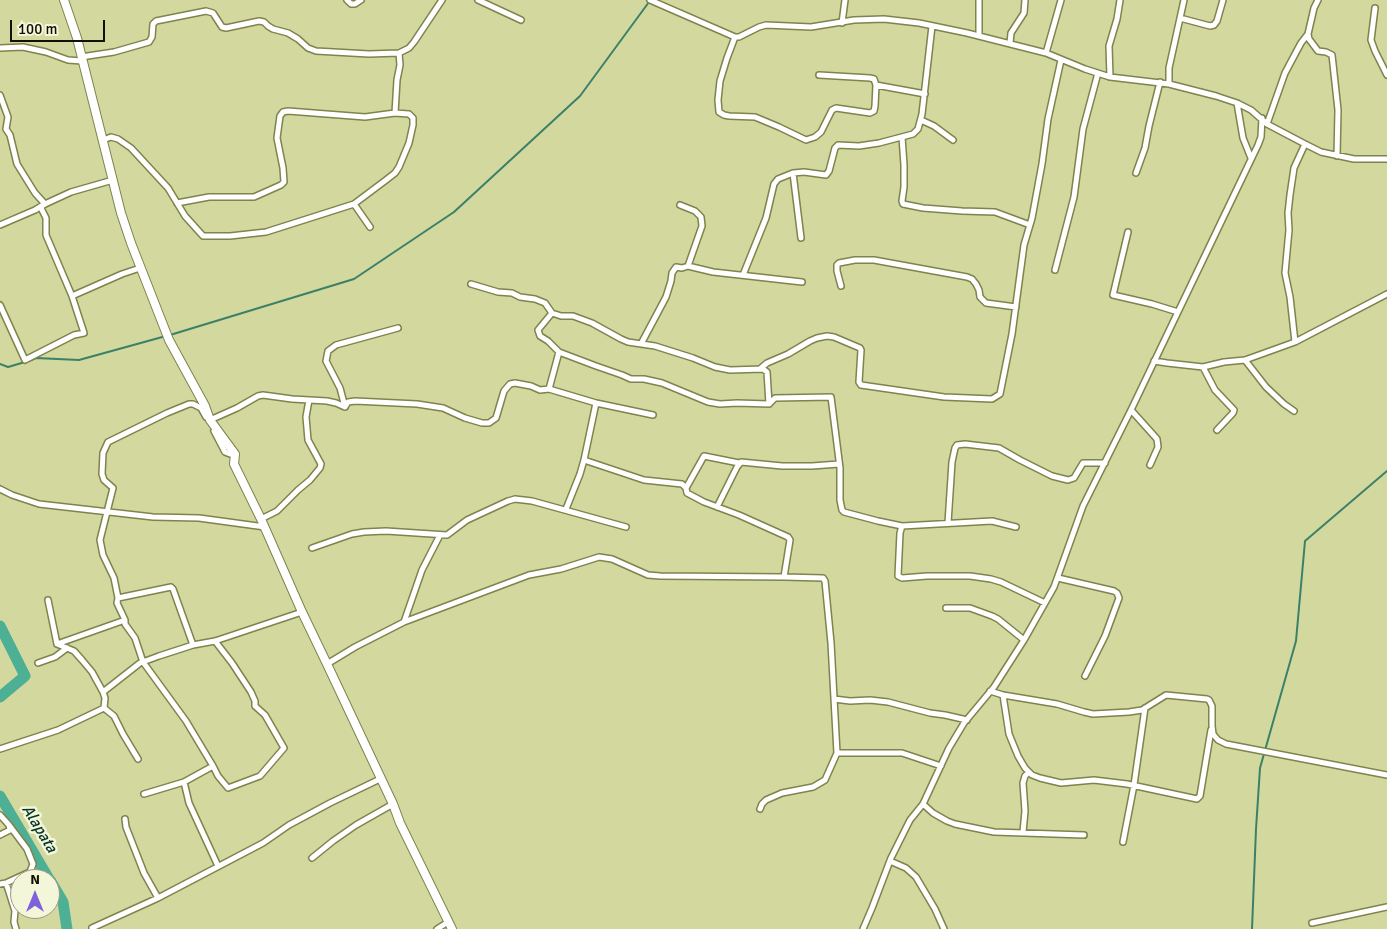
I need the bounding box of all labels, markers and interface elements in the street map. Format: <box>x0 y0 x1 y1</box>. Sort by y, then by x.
scale bar <box>12 10 108 42</box>
text: 100 m <box>18 20 58 38</box>
water label: Alapata <box>17 802 61 856</box>
north arrow <box>10 869 60 919</box>
text: N <box>30 871 40 888</box>

